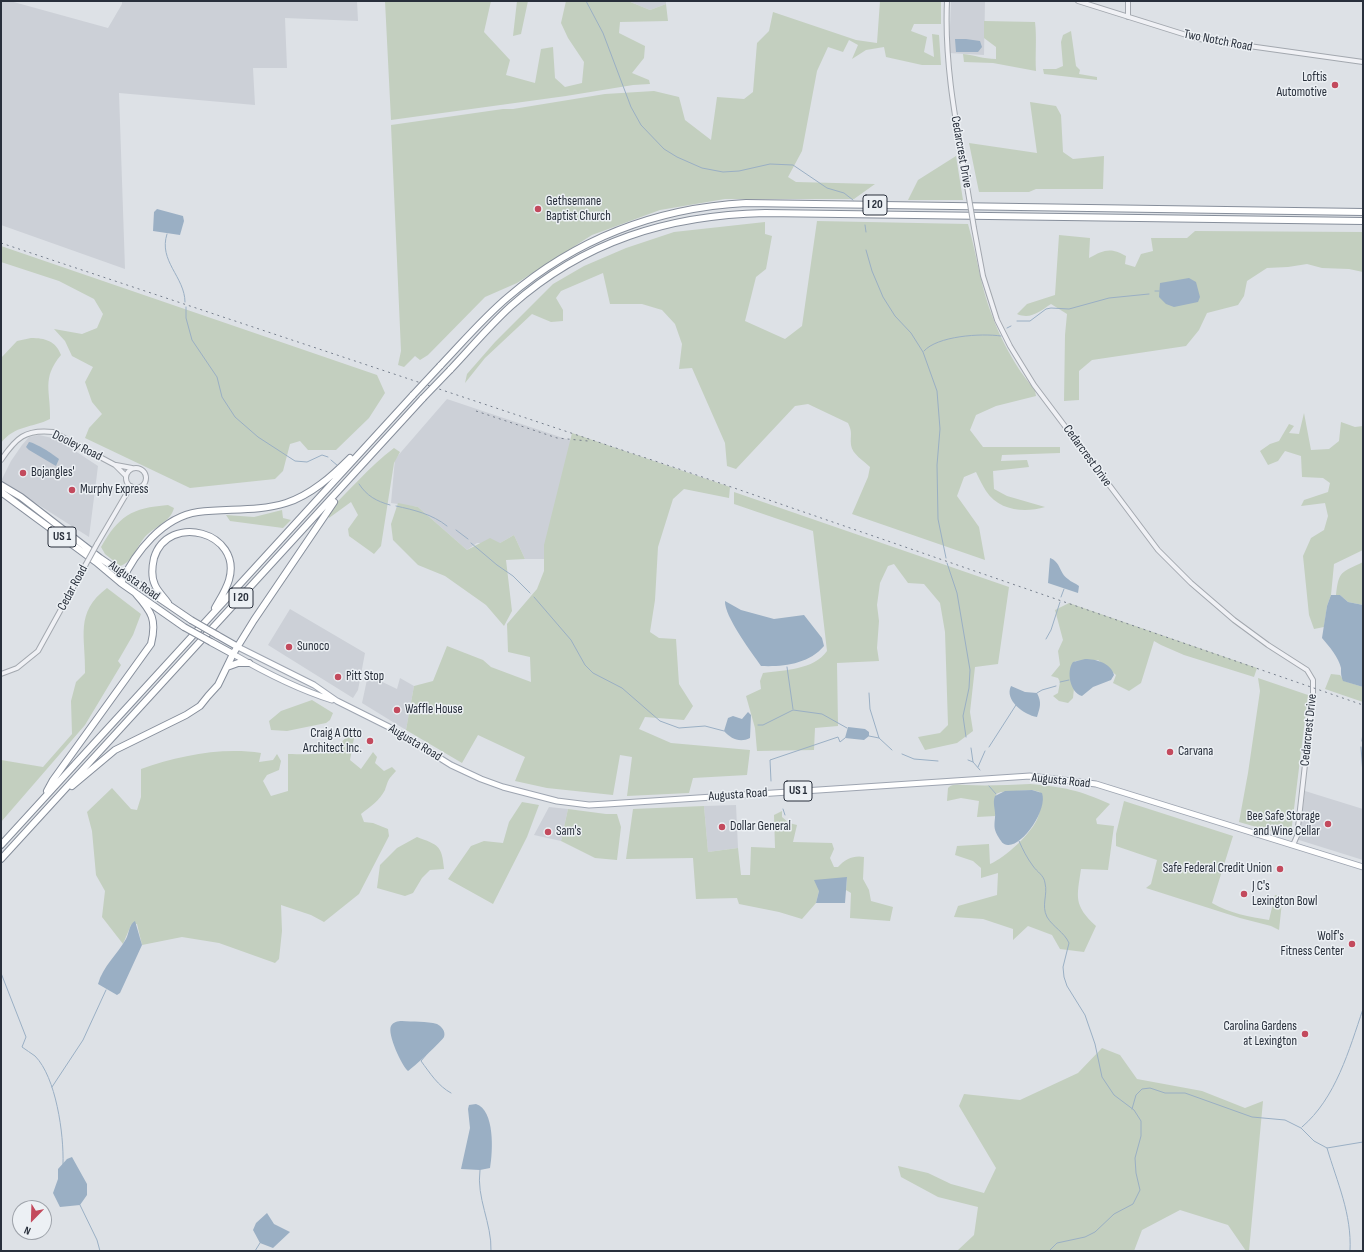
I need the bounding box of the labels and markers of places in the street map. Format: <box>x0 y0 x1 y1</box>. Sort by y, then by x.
place label: Loftis Automotive <box>1276 70 1327 101</box>
marker: Loftis Automotive <box>1330 80 1340 90</box>
place label: Gethsemane Baptist Church <box>546 194 611 225</box>
marker: Gethsemane Baptist Church <box>533 204 543 214</box>
place label: Bojangles' <box>31 465 75 481</box>
marker: Bojangles' <box>18 468 28 478</box>
place label: Murphy Express <box>80 482 148 498</box>
marker: Murphy Express <box>67 485 77 495</box>
place label: Sunoco <box>297 639 329 655</box>
marker: Sunoco <box>284 642 294 652</box>
place label: Pitt Stop <box>346 669 384 685</box>
marker: Pitt Stop <box>333 672 343 682</box>
place label: Waffle House <box>405 702 463 718</box>
marker: Waffle House <box>392 705 402 715</box>
place label: Craig A Otto Architect Inc. <box>303 726 362 757</box>
marker: Craig A Otto Architect Inc. <box>365 736 375 746</box>
place label: Carvana <box>1178 744 1213 760</box>
marker: Carvana <box>1165 747 1175 757</box>
place label: Bee Safe Storage and Wine Cellar <box>1247 809 1320 840</box>
place label: Dollar General <box>730 819 791 835</box>
marker: Bee Safe Storage and Wine Cellar <box>1323 819 1333 829</box>
marker: Dollar General <box>717 822 727 832</box>
place label: Sam's <box>556 824 581 840</box>
marker: Sam's <box>543 827 553 837</box>
place label: Safe Federal Credit Union <box>1163 861 1272 877</box>
marker: Safe Federal Credit Union <box>1275 864 1285 874</box>
place label: J C's Lexington Bowl <box>1252 879 1318 910</box>
marker: J C's Lexington Bowl <box>1239 889 1249 899</box>
place label: Wolf's Fitness Center <box>1281 929 1344 960</box>
marker: Wolf's Fitness Center <box>1347 939 1357 949</box>
place label: Carolina Gardens at Lexington <box>1223 1019 1297 1050</box>
marker: Carolina Gardens at Lexington <box>1300 1029 1310 1039</box>

